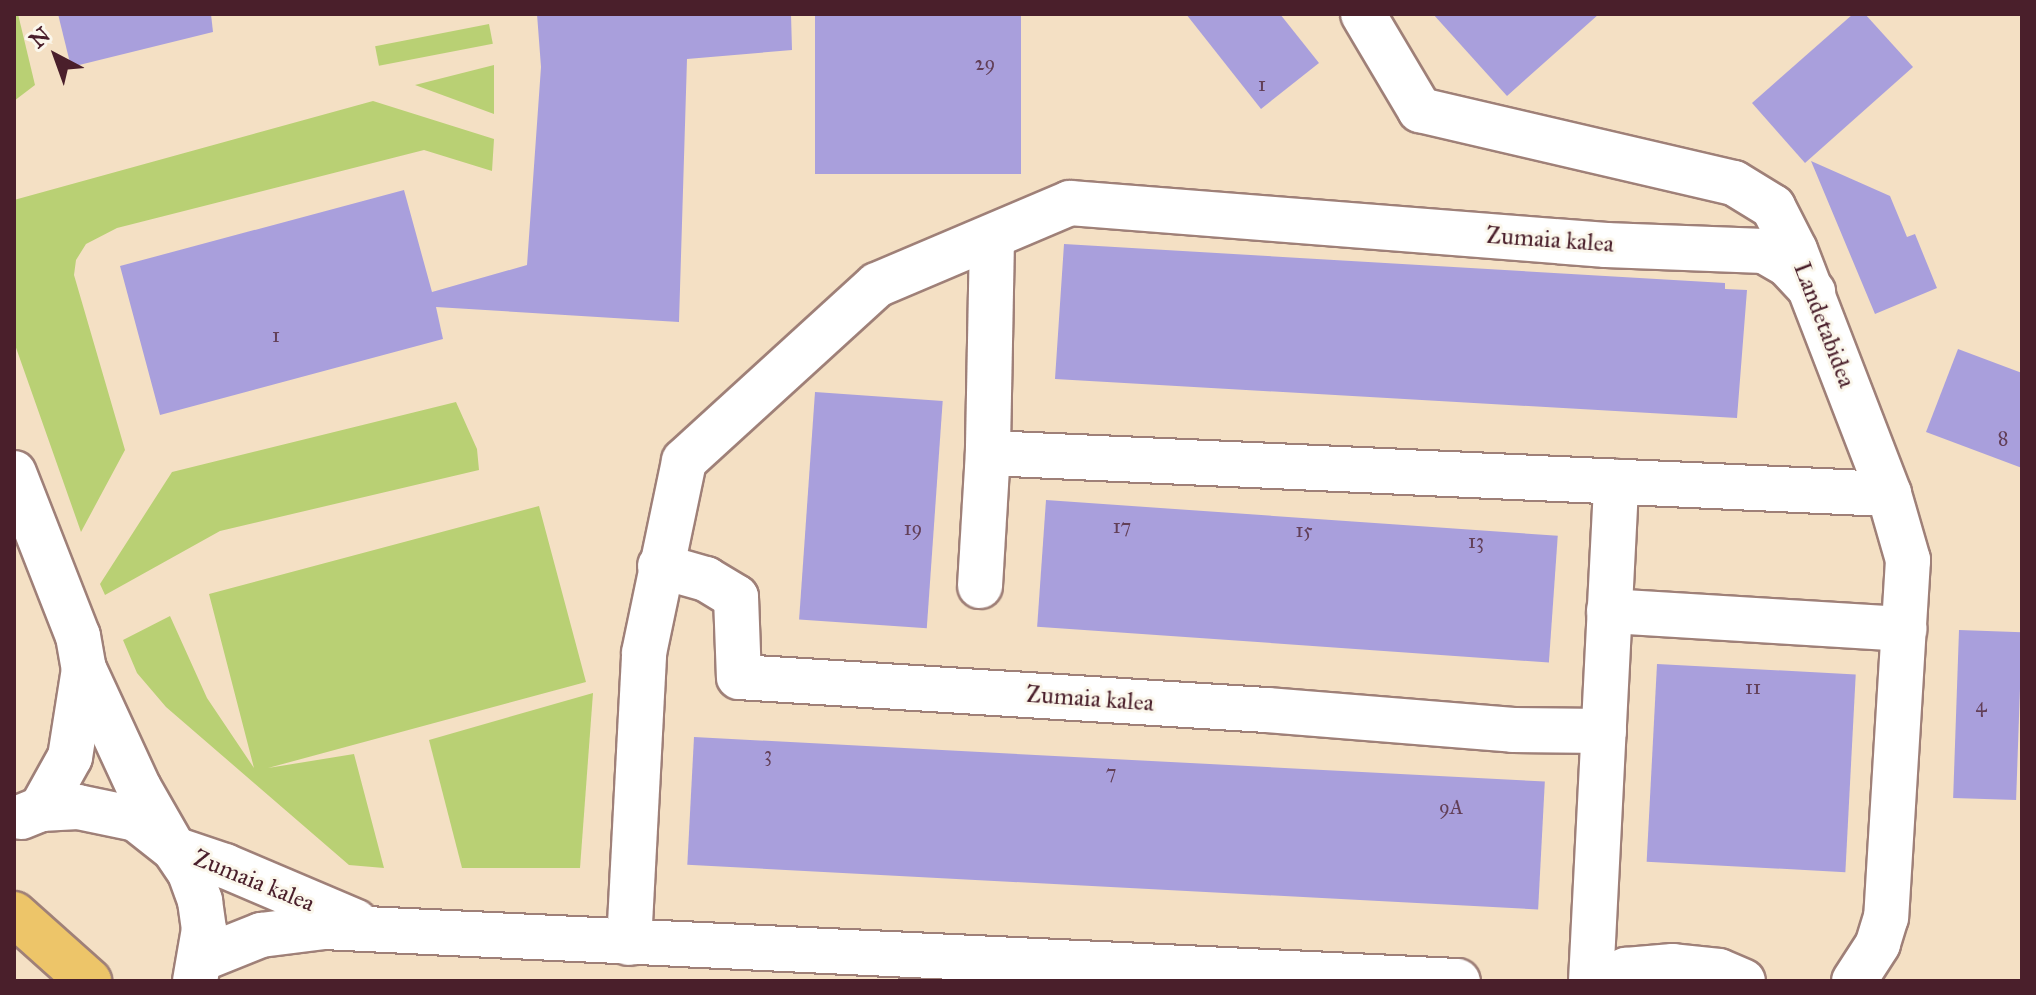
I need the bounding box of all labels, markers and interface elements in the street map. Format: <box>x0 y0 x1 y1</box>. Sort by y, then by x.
north arrow <box>16 16 96 96</box>
text: N <box>24 21 56 54</box>
house number: 29 <box>975 51 995 75</box>
house number: 1 <box>1258 72 1266 96</box>
street label: Zumaia kalea <box>1485 221 1615 259</box>
street label: Landetabidea <box>1787 258 1861 392</box>
house number: 1 <box>272 323 280 347</box>
house number: 8 <box>1998 426 2008 450</box>
house number: 17 <box>1113 514 1131 538</box>
house number: 19 <box>904 516 922 540</box>
house number: 15 <box>1295 518 1313 542</box>
house number: 13 <box>1468 529 1484 553</box>
house number: 11 <box>1745 675 1761 699</box>
street label: Zumaia kalea <box>1025 680 1155 718</box>
house number: 4 <box>1975 693 1987 717</box>
house number: 3 <box>764 742 772 766</box>
house number: 7 <box>1106 760 1116 784</box>
house number: 9A <box>1439 795 1463 819</box>
street label: Zumaia kalea <box>189 844 319 918</box>

